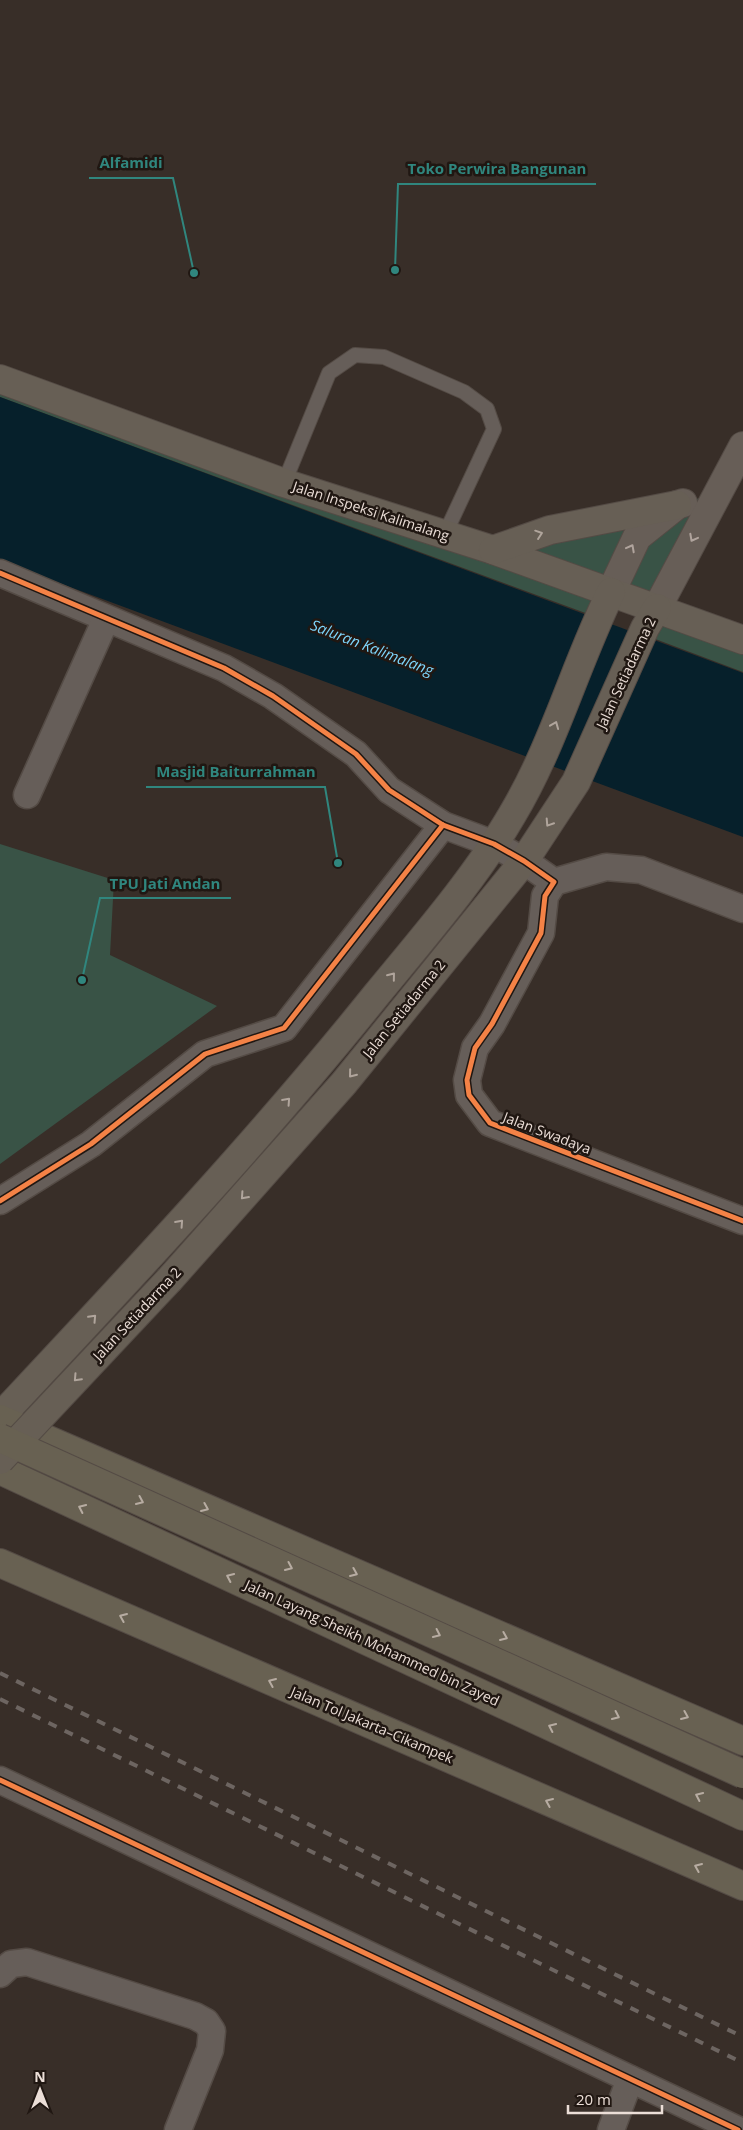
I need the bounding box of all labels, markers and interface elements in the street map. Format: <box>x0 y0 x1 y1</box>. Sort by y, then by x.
callout: Alfamidi <box>89 148 173 178</box>
text: Alfamidi <box>99 152 163 172</box>
callout: Toko Perwira Bangunan <box>398 154 596 184</box>
text: Toko Perwira Bangunan <box>408 158 586 178</box>
street label: Jalan Inspeksi Kalimalang <box>289 476 452 545</box>
one-way arrow <box>534 530 543 540</box>
one-way arrow <box>689 532 699 541</box>
one-way arrow <box>625 544 635 553</box>
water label: Saluran Kalimalang <box>308 614 438 680</box>
street label: Jalan Setiadarma 2 <box>590 614 660 734</box>
one-way arrow <box>549 721 560 730</box>
callout: Masjid Baiturrahman <box>146 757 325 787</box>
text: Masjid Baiturrahman <box>156 761 316 781</box>
one-way arrow <box>546 817 556 826</box>
callout: TPU Jati Andan <box>100 868 231 898</box>
text: TPU Jati Andan <box>110 873 220 893</box>
street label: Jalan Setiadarma 2 <box>357 956 449 1063</box>
one-way arrow <box>386 973 395 982</box>
one-way arrow <box>349 1068 357 1077</box>
one-way arrow <box>282 1098 291 1107</box>
street label: Jalan Swadaya <box>499 1106 594 1158</box>
one-way arrow <box>241 1190 250 1199</box>
one-way arrow <box>174 1219 183 1228</box>
street label: Jalan Setiadarma 2 <box>87 1263 185 1366</box>
one-way arrow <box>87 1314 96 1323</box>
one-way arrow <box>74 1373 83 1382</box>
one-way arrow <box>135 1494 144 1505</box>
one-way arrow <box>200 1502 209 1513</box>
one-way arrow <box>79 1505 88 1515</box>
one-way arrow <box>284 1561 293 1571</box>
one-way arrow <box>350 1567 358 1577</box>
one-way arrow <box>226 1573 235 1583</box>
street label: Jalan Layang Sheikh Mohammed bin Zayed <box>240 1574 503 1710</box>
one-way arrow <box>119 1612 128 1623</box>
one-way arrow <box>432 1627 441 1638</box>
one-way arrow <box>499 1631 508 1642</box>
one-way arrow <box>268 1677 277 1688</box>
street label: Jalan Tol Jakarta–Cikampek <box>286 1681 457 1768</box>
one-way arrow <box>611 1709 620 1720</box>
one-way arrow <box>680 1709 689 1720</box>
one-way arrow <box>548 1723 557 1733</box>
one-way arrow <box>695 1791 704 1802</box>
one-way arrow <box>545 1798 554 1809</box>
one-way arrow <box>694 1862 703 1873</box>
north arrow <box>15 2065 65 2115</box>
text: N <box>34 2067 46 2086</box>
scale bar <box>568 2082 662 2114</box>
text: 20 m <box>576 2089 611 2109</box>

